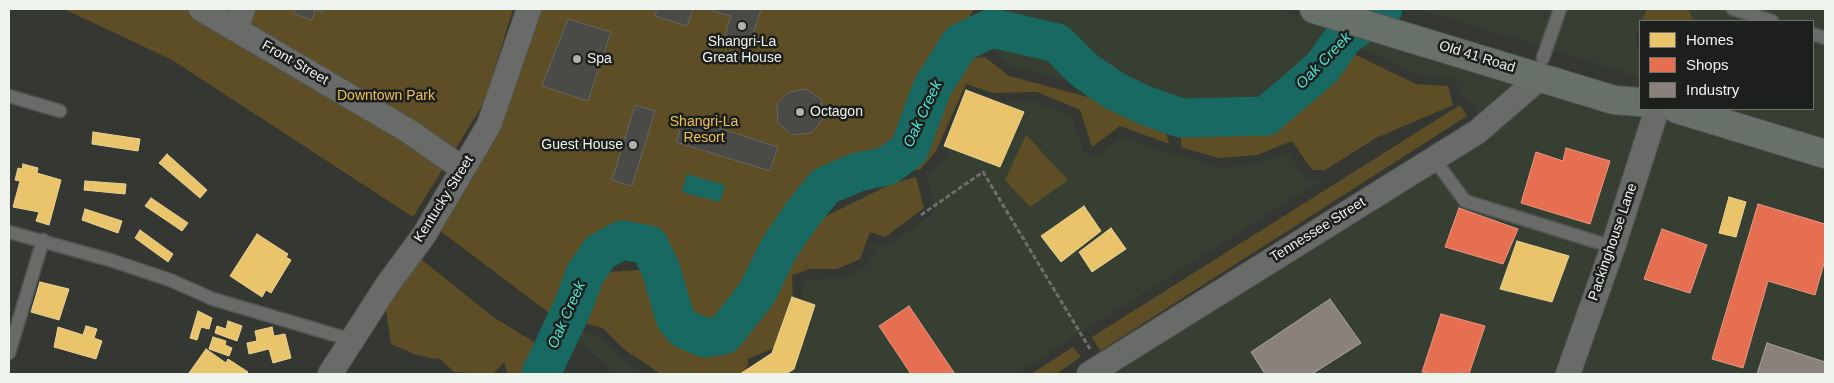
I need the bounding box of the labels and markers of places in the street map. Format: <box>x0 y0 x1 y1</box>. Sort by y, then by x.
marker: Shangri-La Great House <box>736 20 748 32</box>
place label: Shangri-La Great House <box>702 34 782 66</box>
place label: Spa <box>587 51 612 67</box>
marker: Spa <box>571 53 583 65</box>
place label: Octagon <box>810 104 863 120</box>
marker: Octagon <box>794 106 806 118</box>
place label: Guest House <box>541 137 623 153</box>
marker: Guest House <box>627 139 639 151</box>

